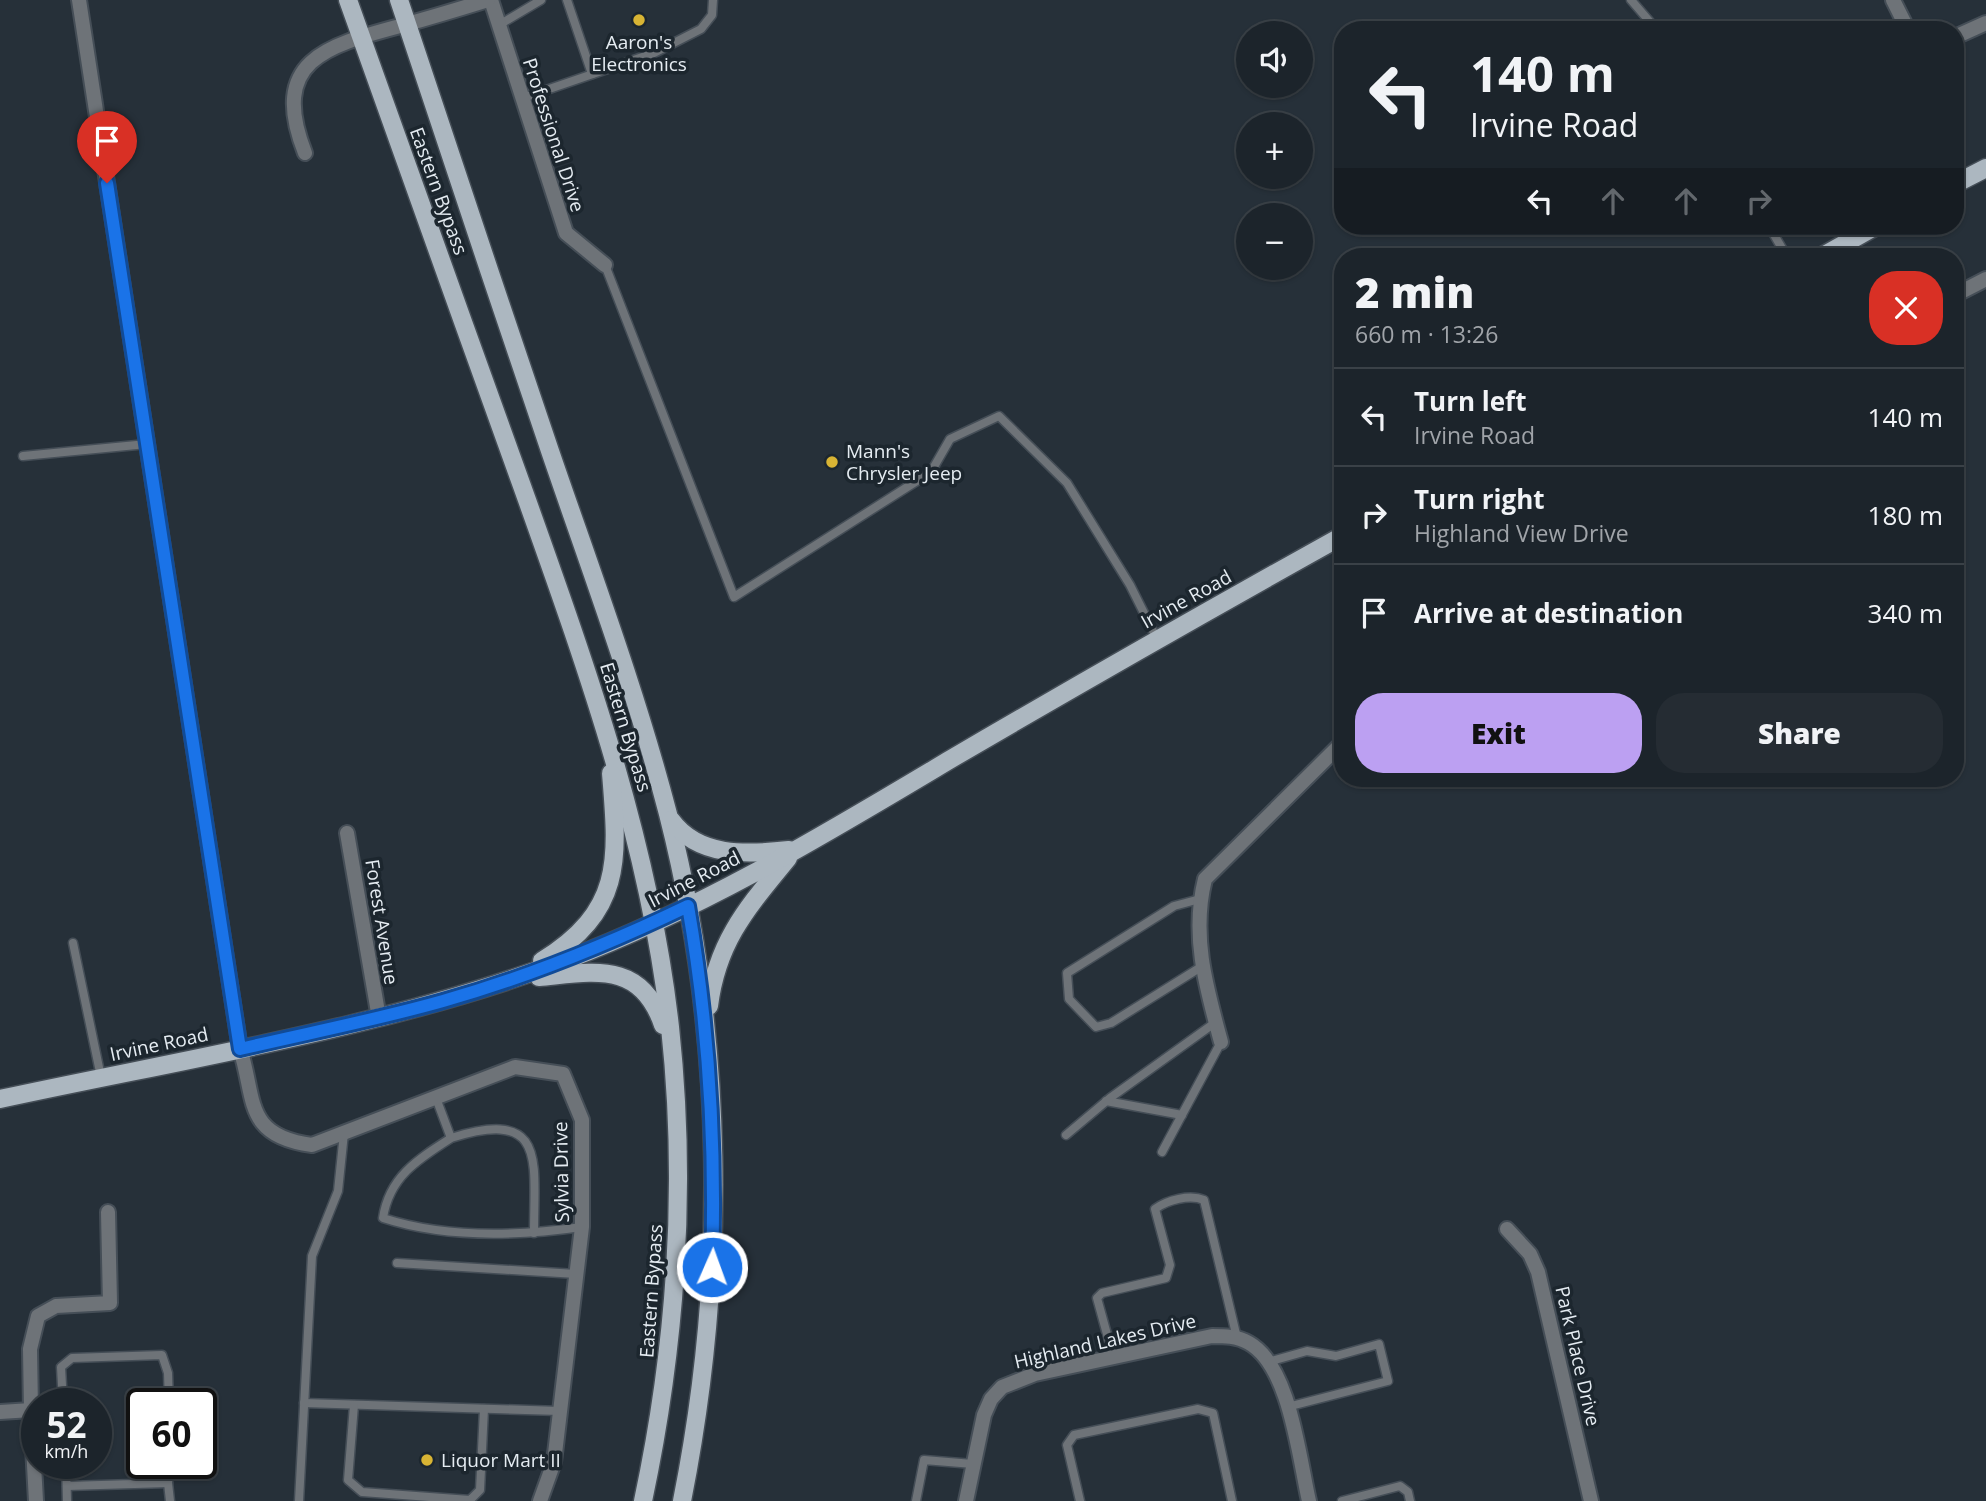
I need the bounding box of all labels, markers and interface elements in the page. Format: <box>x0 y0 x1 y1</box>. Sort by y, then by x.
marker: Aaron's Electronics <box>631 12 647 28</box>
map controls <box>1236 21 1313 280</box>
button: sound <box>1236 21 1313 98</box>
place label: Aaron's Electronics <box>591 29 687 77</box>
text: 140 m <box>1470 40 1615 106</box>
icon: left <box>1355 49 1446 140</box>
street label: Professional Drive <box>517 55 591 215</box>
text: Irvine Road <box>1470 103 1638 146</box>
pin <box>77 111 137 183</box>
button: + <box>1236 112 1313 189</box>
icon: arrive <box>88 122 126 160</box>
street label: Eastern Bypass <box>404 124 474 258</box>
icon: left <box>1521 182 1559 220</box>
icon: ahead <box>1594 182 1632 220</box>
icon: ahead <box>1667 182 1705 220</box>
icon: right <box>1740 182 1778 220</box>
button: − <box>1236 203 1313 280</box>
text: 2 min <box>1355 263 1474 320</box>
button: close <box>1869 271 1943 345</box>
text: 660 m · 13:26 <box>1355 318 1498 350</box>
text: Turn left <box>1414 383 1526 419</box>
icon: left <box>1355 398 1393 436</box>
text: 140 m <box>1868 399 1943 435</box>
text: Irvine Road <box>1414 419 1535 451</box>
place label: Mann's Chrysler Jeep <box>846 438 962 486</box>
marker: Mann's Chrysler Jeep <box>824 454 840 470</box>
text: Turn right <box>1414 481 1545 517</box>
icon: right <box>1355 496 1393 534</box>
text: 180 m <box>1868 497 1943 533</box>
text: Highland View Drive <box>1414 517 1629 549</box>
street label: Irvine Road <box>1136 563 1236 635</box>
icon: arrive <box>1355 594 1393 632</box>
text: Arrive at destination <box>1414 595 1683 631</box>
text: 340 m <box>1868 595 1943 631</box>
street label: Eastern Bypass <box>594 659 658 795</box>
button: Exit <box>1355 693 1642 773</box>
button: Share <box>1656 693 1943 773</box>
street label: Irvine Road <box>644 845 744 913</box>
street label: Forest Avenue <box>359 857 405 987</box>
street label: Irvine Road <box>107 1021 211 1067</box>
street label: Sylvia Drive <box>547 1121 575 1223</box>
street label: Eastern Bypass <box>633 1223 669 1359</box>
position arrow <box>675 1230 749 1304</box>
street label: Park Place Drive <box>1549 1284 1607 1428</box>
street label: Highland Lakes Drive <box>1011 1307 1199 1375</box>
speed limit sign: 60 <box>126 1388 217 1479</box>
text: 52 <box>46 1401 87 1448</box>
text: km/h <box>45 1439 88 1463</box>
place label: Liquor Mart II <box>441 1447 561 1473</box>
marker: Liquor Mart II <box>419 1452 435 1468</box>

